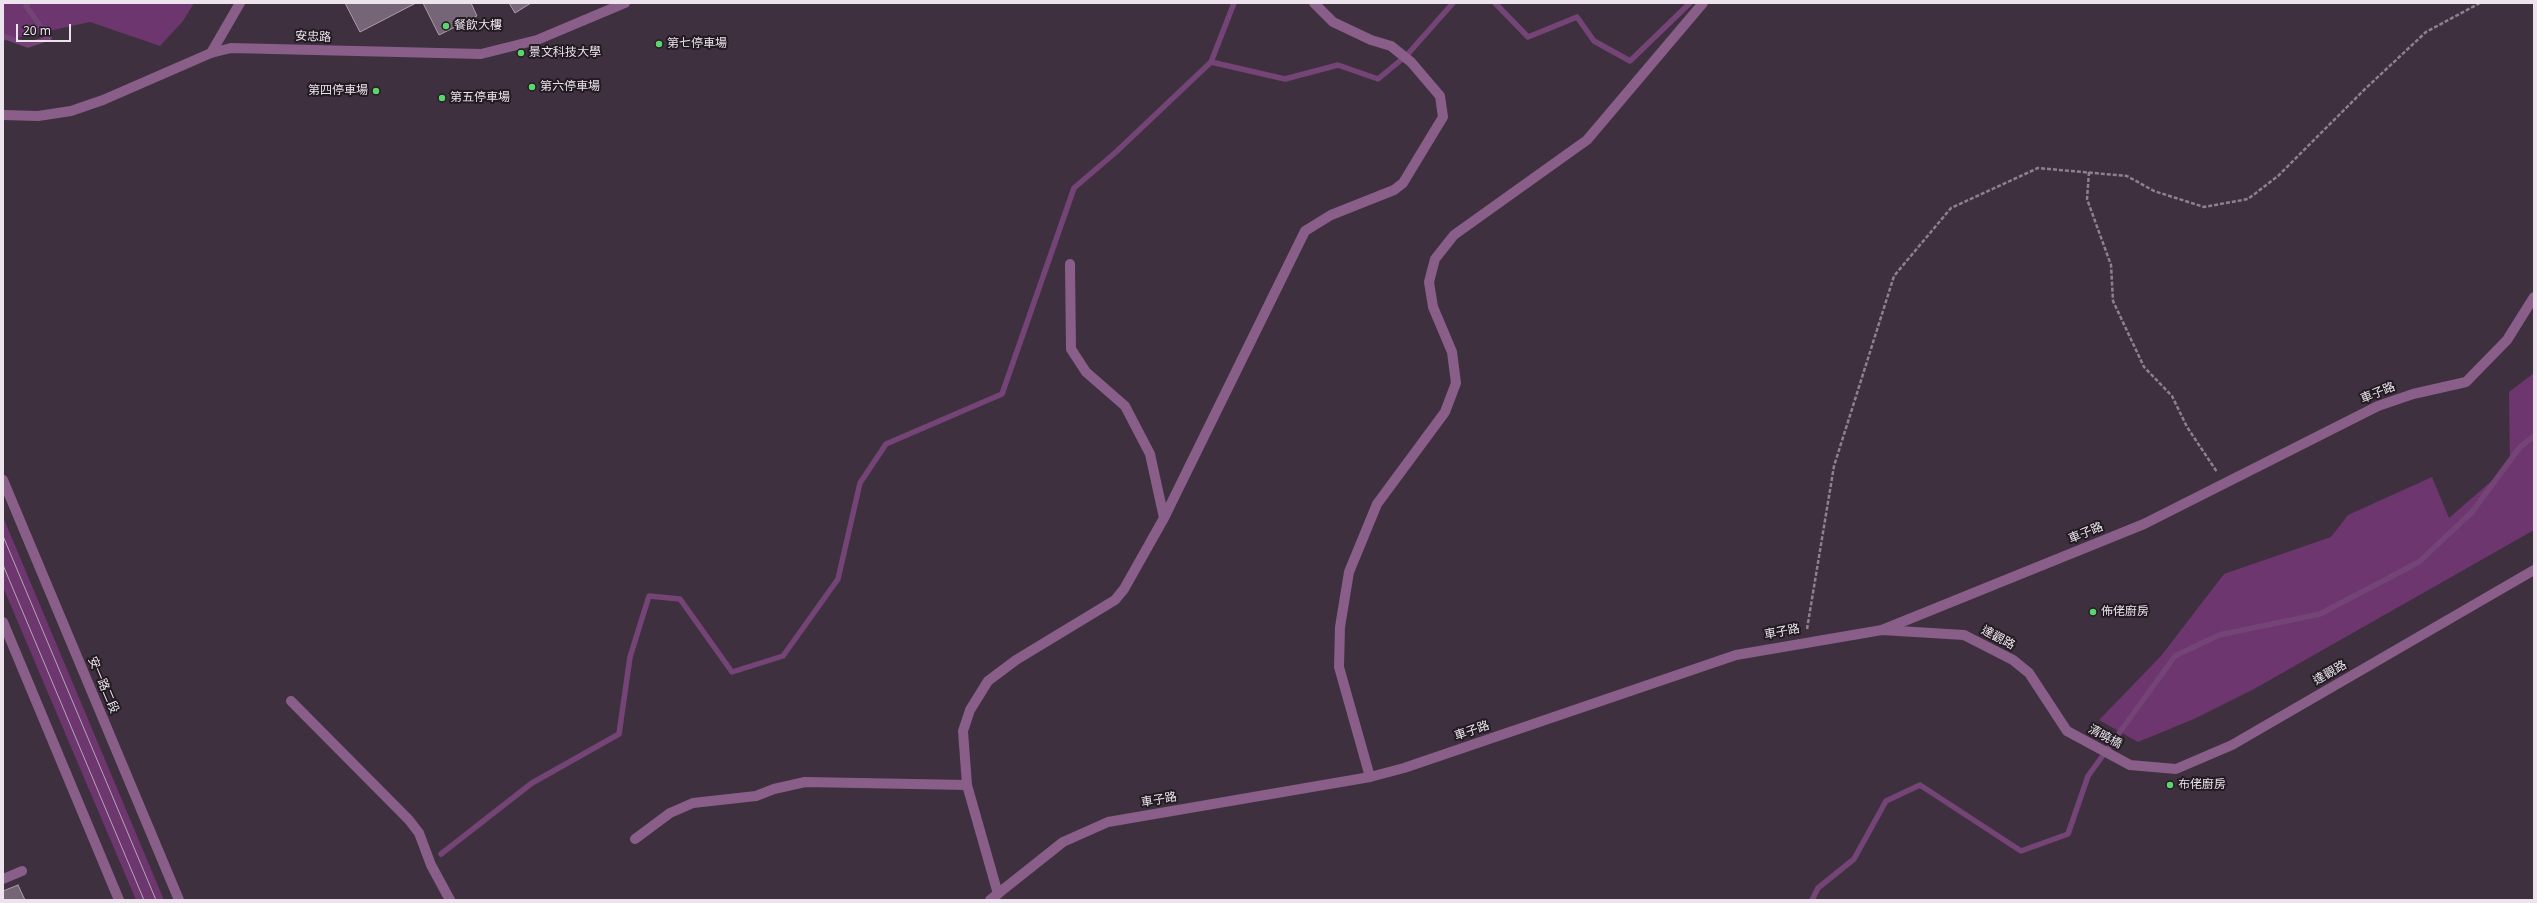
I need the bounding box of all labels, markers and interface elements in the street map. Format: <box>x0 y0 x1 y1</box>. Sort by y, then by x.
scale bar <box>18 16 73 42</box>
place label: 餐飲大樓 <box>454 19 502 33</box>
marker: 餐飲大樓 <box>441 21 451 31</box>
text: 20 m <box>23 22 51 39</box>
street label: 安忠路 <box>295 29 331 45</box>
place label: 第七停車場 <box>667 37 727 51</box>
marker: 第七停車場 <box>654 39 664 49</box>
place label: 景文科技大學 <box>529 46 601 60</box>
marker: 景文科技大學 <box>516 48 526 58</box>
place label: 第六停車場 <box>540 80 600 94</box>
marker: 第六停車場 <box>527 82 537 92</box>
place label: 第四停車場 <box>308 84 368 98</box>
marker: 第四停車場 <box>371 86 381 96</box>
place label: 第五停車場 <box>450 91 510 105</box>
marker: 第五停車場 <box>437 93 447 103</box>
street label: 車子路 <box>2359 380 2397 406</box>
street label: 車子路 <box>2067 520 2105 546</box>
place label: 佈佬廚房 <box>2101 605 2149 619</box>
marker: 佈佬廚房 <box>2088 607 2098 617</box>
street label: 車子路 <box>1763 621 1801 643</box>
street label: 達觀路 <box>1979 623 2017 653</box>
street label: 安一路二段 <box>85 655 121 715</box>
street label: 達觀路 <box>2311 658 2349 688</box>
street label: 車子路 <box>1453 718 1491 744</box>
street label: 清曉橋 <box>2086 722 2124 752</box>
place label: 布佬廚房 <box>2178 778 2226 792</box>
marker: 布佬廚房 <box>2165 780 2175 790</box>
street label: 車子路 <box>1140 790 1178 810</box>

